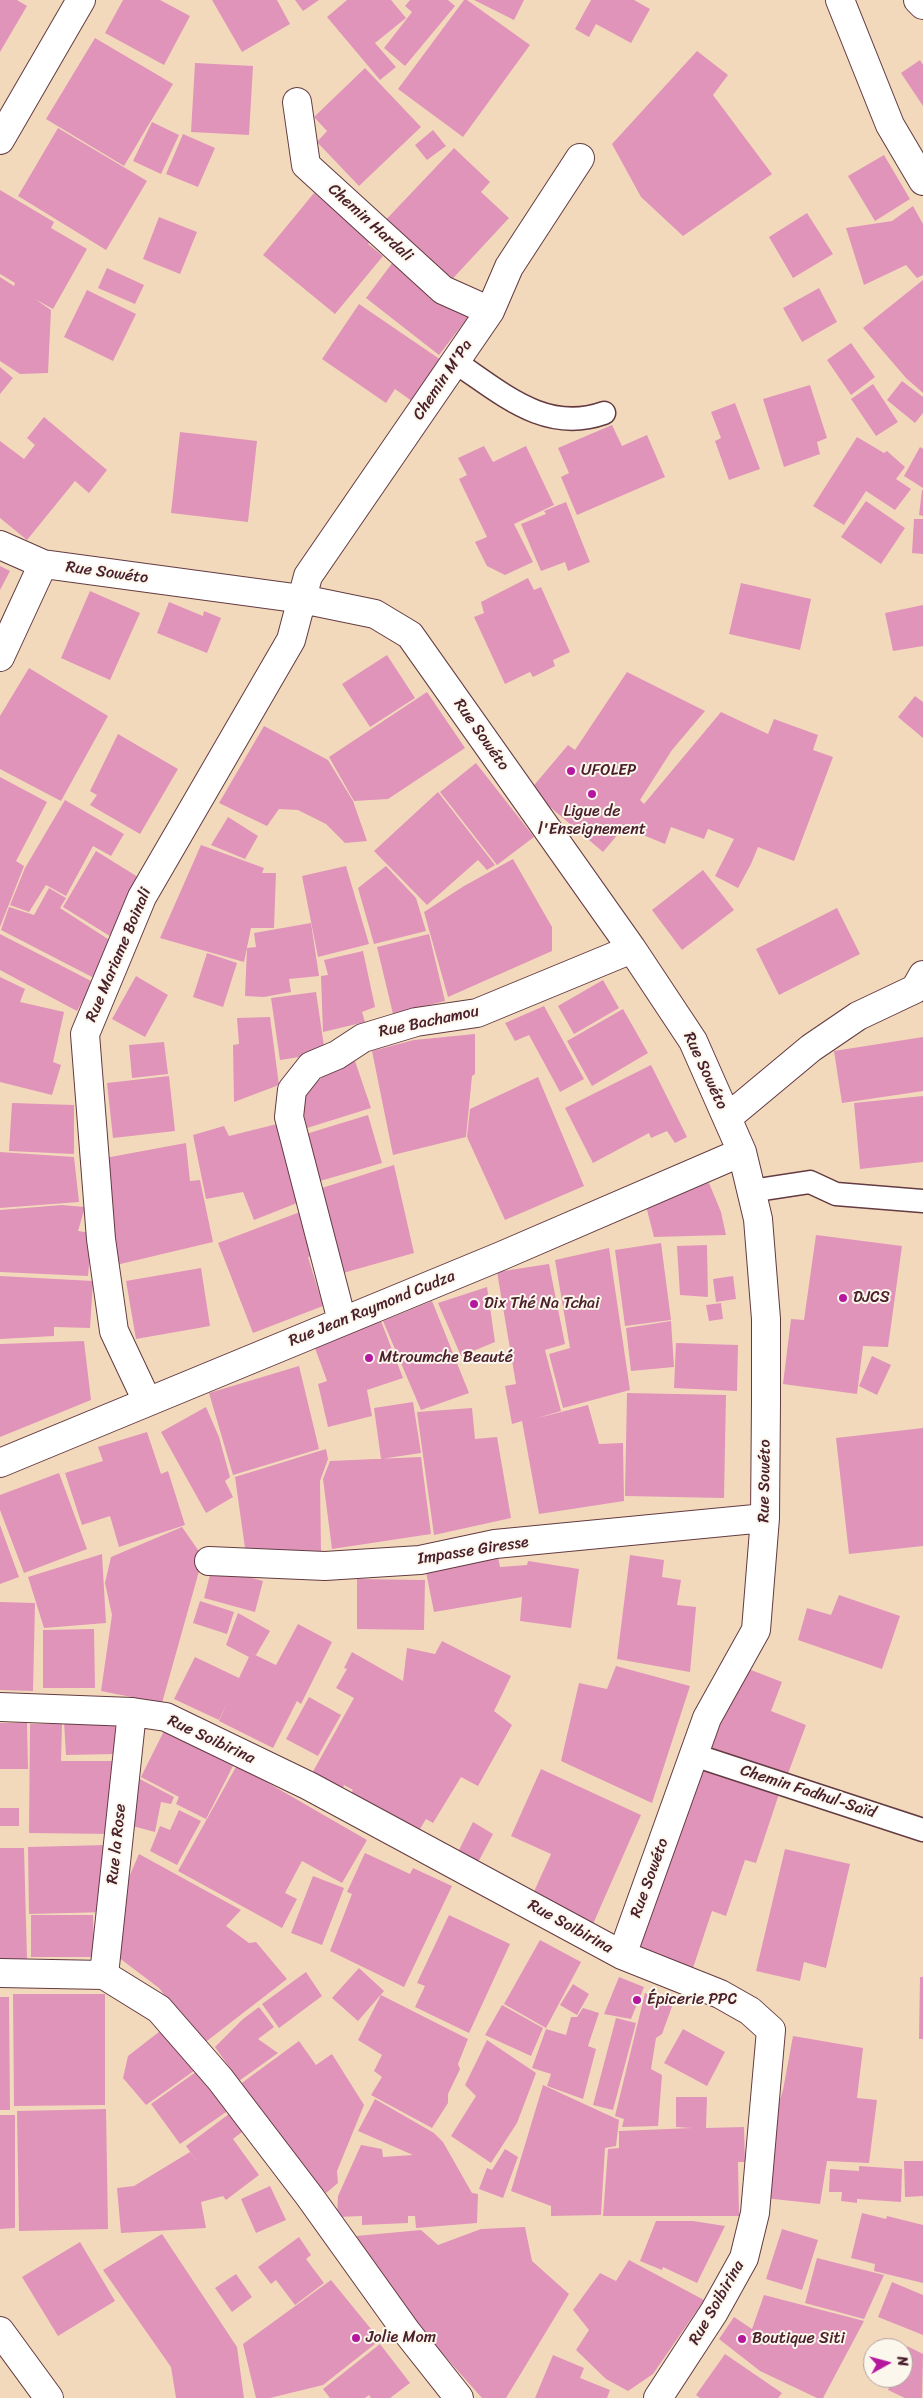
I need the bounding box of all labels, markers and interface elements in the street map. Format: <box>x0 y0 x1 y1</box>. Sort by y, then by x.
street label: Chemin Hardali <box>324 180 416 266</box>
street label: Chemin M'Pa <box>409 336 477 424</box>
street label: Rue Sowéto <box>64 558 150 588</box>
street label: Rue Sowéto <box>449 695 513 775</box>
place label: UFOLEP <box>581 761 636 781</box>
marker: UFOLEP <box>565 765 577 777</box>
marker: Ligue de l'Enseignement <box>586 788 598 800</box>
place label: Ligue de l'Enseignement <box>538 802 646 840</box>
street label: Rue Mariame Boinali <box>82 885 156 1025</box>
street label: Rue Bachamou <box>377 1002 481 1042</box>
street label: Rue Sowéto <box>679 1029 731 1113</box>
street label: Rue Jean Raymond Cudza <box>286 1267 458 1351</box>
place label: DJCS <box>853 1288 890 1308</box>
marker: DJCS <box>837 1292 849 1304</box>
place label: Dix Thé Na Tchai <box>484 1294 600 1314</box>
marker: Dix Thé Na Tchai <box>468 1298 480 1310</box>
place label: Mtroumche Beauté <box>379 1348 513 1368</box>
marker: Mtroumche Beauté <box>363 1352 375 1364</box>
street label: Rue Sowéto <box>755 1439 775 1523</box>
street label: Impasse Giresse <box>416 1533 530 1569</box>
street label: Rue Soibirina <box>164 1711 258 1769</box>
street label: Chemin Fadhul-Saïd <box>738 1761 878 1823</box>
street label: Rue la Rose <box>103 1803 131 1885</box>
street label: Rue Sowéto <box>627 1836 673 1920</box>
street label: Rue Soibirina <box>524 1896 616 1958</box>
place label: Épicerie PPC <box>647 1990 737 2010</box>
marker: Épicerie PPC <box>631 1994 643 2006</box>
street label: Rue Soibirina <box>685 2257 749 2349</box>
place label: Jolie Mom <box>366 2328 436 2348</box>
place label: Boutique Siti <box>752 2329 845 2349</box>
marker: Jolie Mom <box>350 2332 362 2344</box>
marker: Boutique Siti <box>736 2333 748 2345</box>
north arrow <box>863 2338 913 2388</box>
text: N <box>889 2355 915 2368</box>

